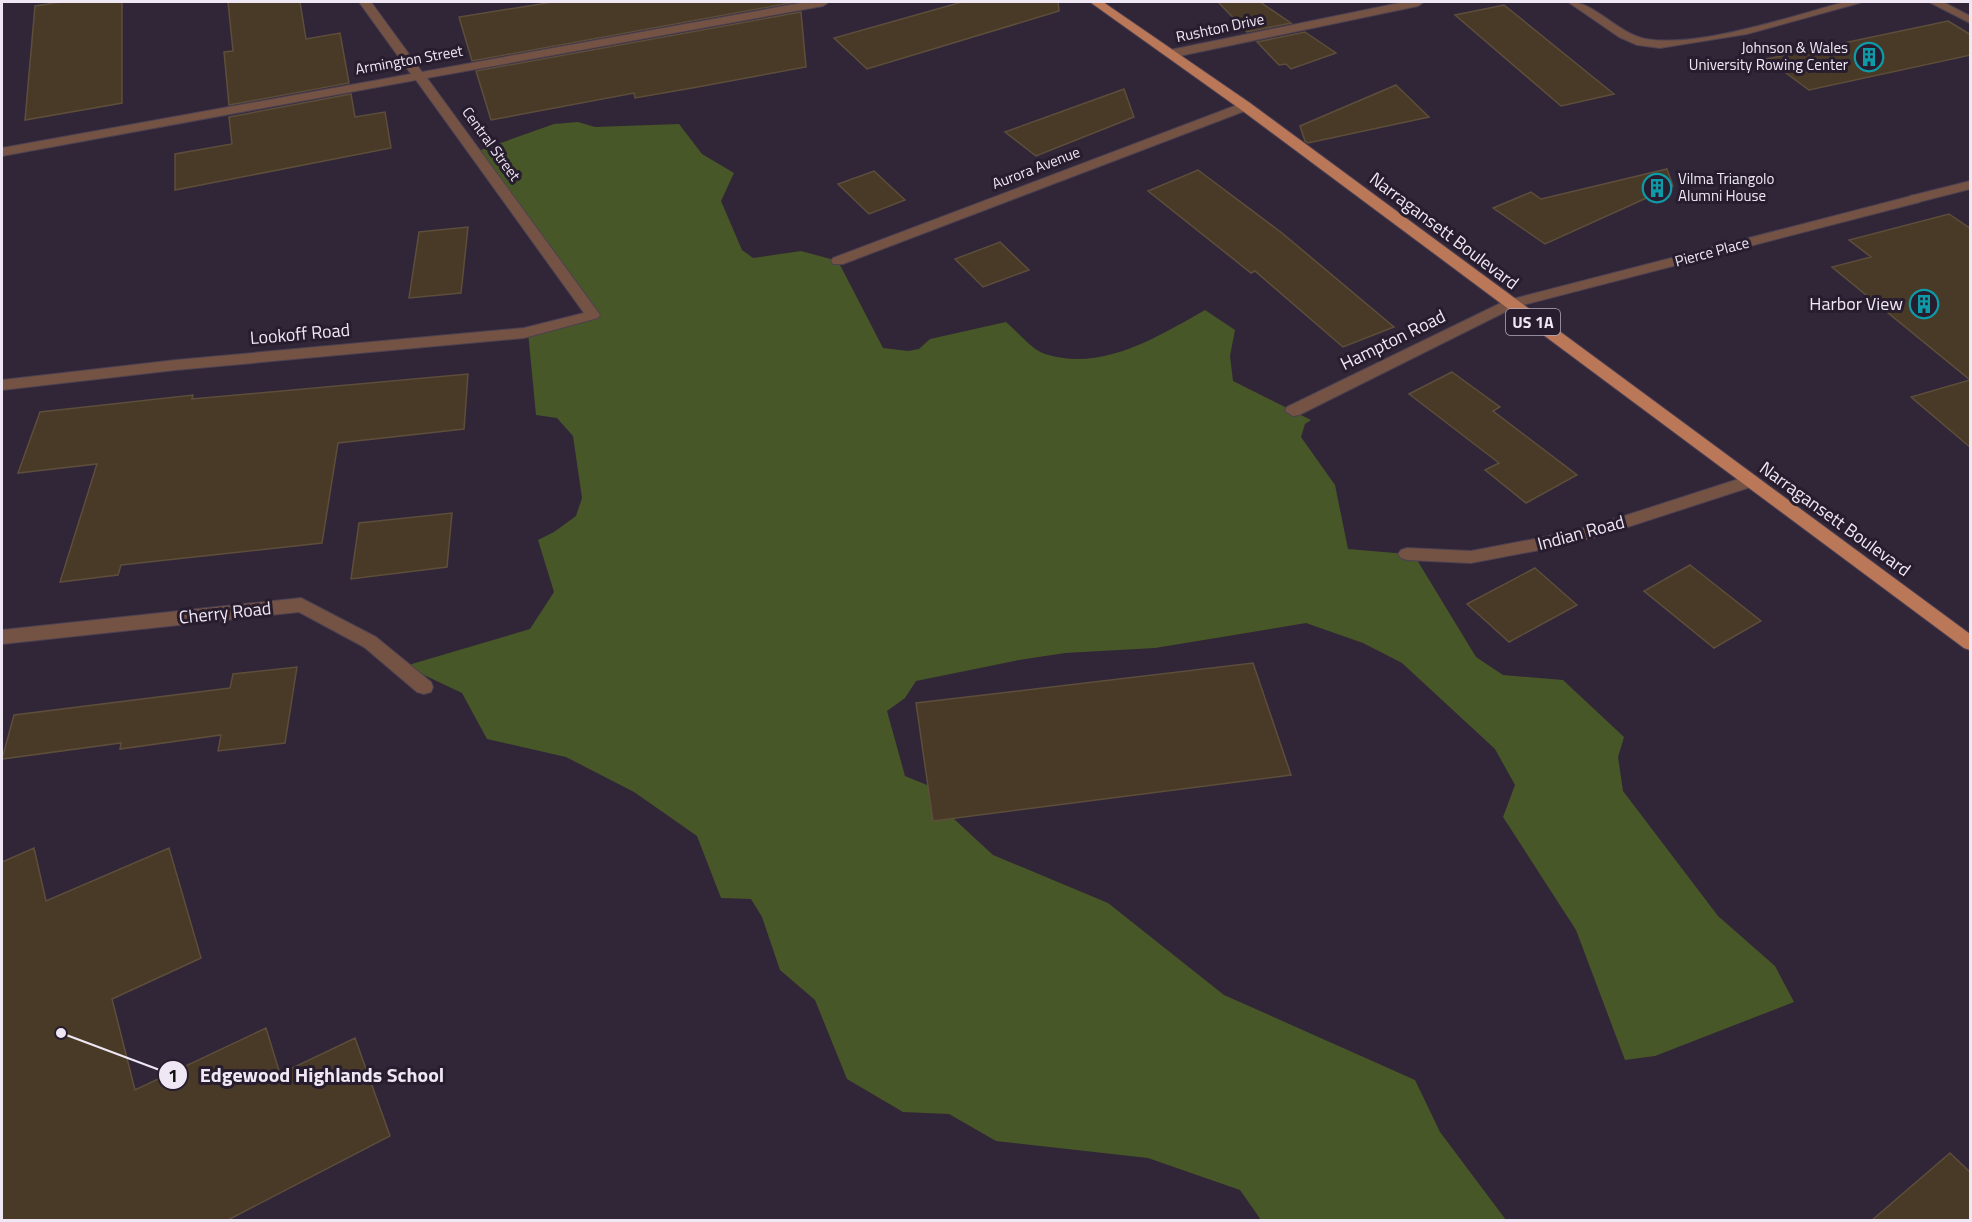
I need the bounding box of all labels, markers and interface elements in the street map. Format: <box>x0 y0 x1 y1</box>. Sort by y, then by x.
street label: Rushton Drive <box>1174 7 1266 48</box>
place label: Johnson & Wales University Rowing Center <box>1689 36 1848 76</box>
street label: Armington Street <box>353 39 465 80</box>
building icon: Johnson & Wales University Rowing Center <box>1853 41 1885 73</box>
street label: Central Street <box>457 102 527 186</box>
street label: Aurora Avenue <box>988 140 1083 195</box>
street label: Narragansett Boulevard <box>1364 165 1525 296</box>
place label: Vilma Triangolo Alumni House <box>1678 167 1775 207</box>
building icon: Vilma Triangolo Alumni House <box>1641 172 1673 204</box>
street label: Pierce Place <box>1672 231 1752 272</box>
building icon: Harbor View <box>1908 288 1940 320</box>
place label: Harbor View <box>1809 290 1903 317</box>
street label: Hampton Road <box>1336 302 1450 377</box>
road number: US 1A <box>1506 309 1560 335</box>
street label: Lookoff Road <box>249 316 351 351</box>
street label: Narragansett Boulevard <box>1754 455 1916 583</box>
street label: Indian Road <box>1534 508 1627 557</box>
street label: Cherry Road <box>177 594 272 631</box>
callout: Edgewood Highlands School <box>158 1056 456 1094</box>
text: Edgewood Highlands School <box>200 1059 444 1090</box>
text: 1 <box>168 1062 178 1089</box>

